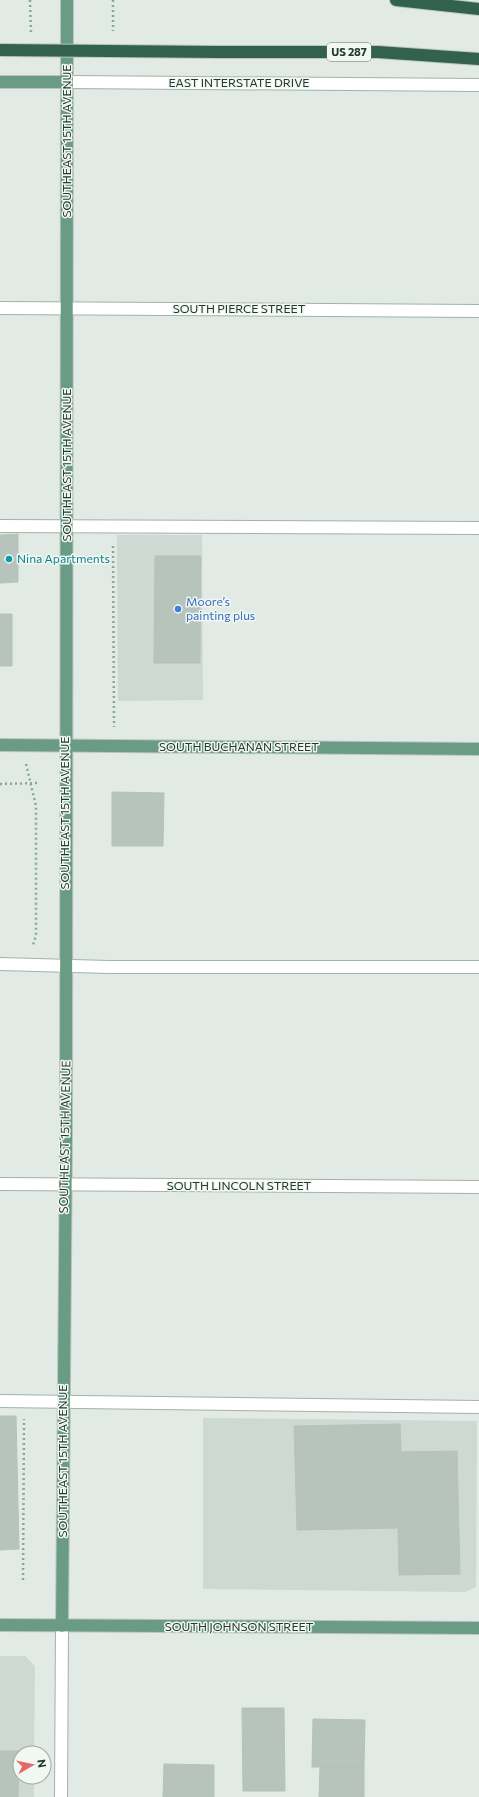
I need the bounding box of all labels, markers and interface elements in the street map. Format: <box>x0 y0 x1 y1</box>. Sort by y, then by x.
road number: US 287 <box>327 43 371 61</box>
street label: SOUTHEAST 15TH AVENUE <box>59 65 73 218</box>
street label: EAST INTERSTATE DRIVE <box>168 75 310 89</box>
street label: SOUTH PIERCE STREET <box>173 301 306 315</box>
street label: SOUTHEAST 15TH AVENUE <box>59 389 73 542</box>
place label: Nina Apartments <box>17 551 110 565</box>
marker: Nina Apartments <box>4 554 14 564</box>
place label: Moore’s painting plus <box>186 594 255 622</box>
marker: Moore’s painting plus <box>173 604 183 614</box>
street label: SOUTHEAST 15TH AVENUE <box>57 737 71 890</box>
street label: SOUTH BUCHANAN STREET <box>159 739 319 753</box>
street label: SOUTHEAST 15TH AVENUE <box>56 1060 72 1214</box>
street label: SOUTH LINCOLN STREET <box>167 1178 312 1192</box>
street label: SOUTHEAST 15TH AVENUE <box>55 1385 69 1538</box>
street label: SOUTH JOHNSON STREET <box>165 1619 314 1634</box>
north arrow <box>12 1745 52 1785</box>
text: N <box>35 1758 49 1768</box>

